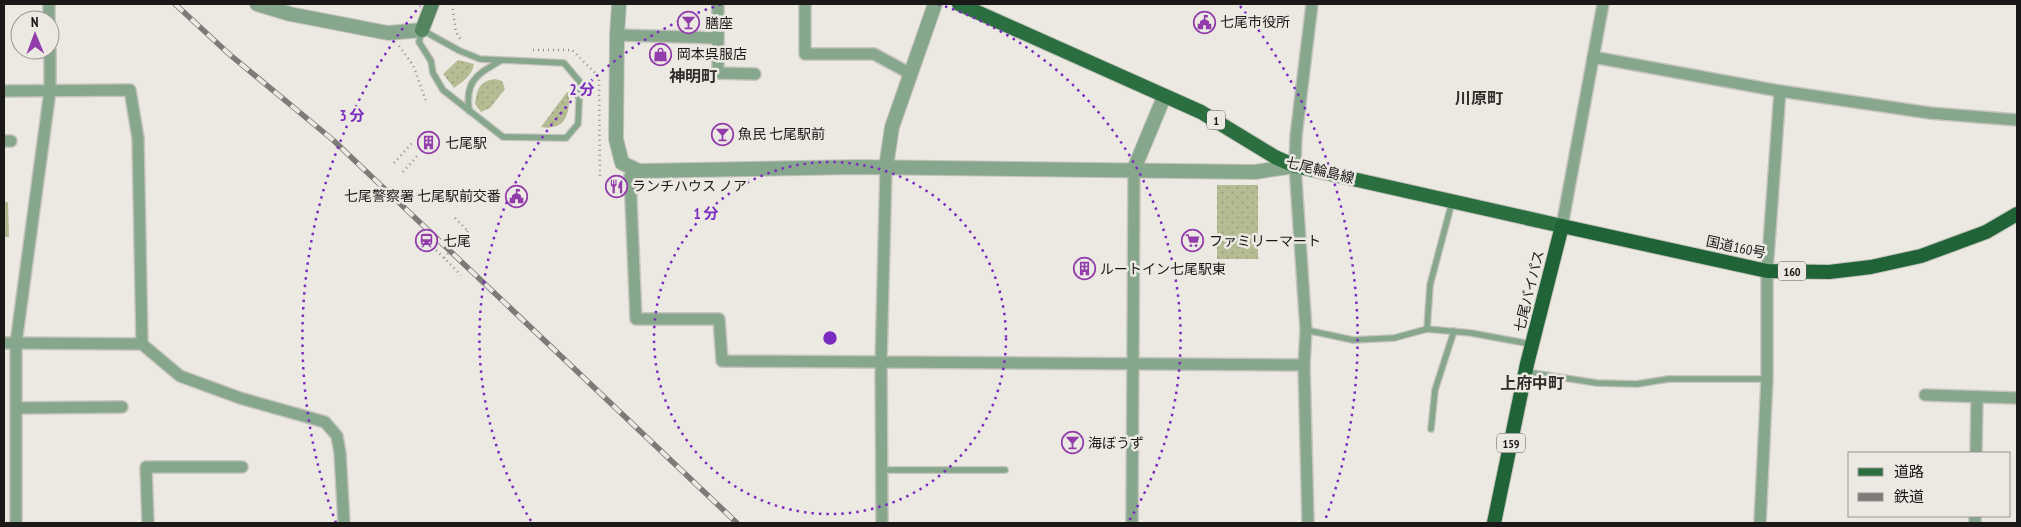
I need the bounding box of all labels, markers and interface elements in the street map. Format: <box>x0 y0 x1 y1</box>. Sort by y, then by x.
north arrow <box>10 10 60 60</box>
public building icon: 七尾市役所 <box>1192 10 1216 34</box>
bar icon: 膳座 <box>677 11 701 35</box>
text: N <box>31 13 39 31</box>
place label: 七尾市役所 <box>1220 13 1290 31</box>
place label: 膳座 <box>705 14 733 32</box>
shop icon: 岡本呉服店 <box>649 42 673 66</box>
place label: 岡本呉服店 <box>677 45 747 63</box>
district label: 神明町 <box>669 66 717 86</box>
text: 2 分 <box>569 80 595 99</box>
district label: 川原町 <box>1455 88 1503 108</box>
text: 3 分 <box>339 106 365 125</box>
road number: 1 <box>1207 110 1225 130</box>
bar icon: 魚民 七尾駅前 <box>710 122 734 146</box>
place label: 魚民 七尾駅前 <box>738 125 825 143</box>
building icon: 七尾駅 <box>417 131 441 155</box>
place label: 七尾駅 <box>445 134 487 152</box>
street label: 七尾輪島線 <box>1284 153 1356 187</box>
restaurant icon: ランチハウス ノア <box>604 174 628 198</box>
place label: ランチハウス ノア <box>632 177 747 195</box>
public building icon: 七尾警察署 七尾駅前交番 <box>505 184 529 208</box>
place label: 七尾警察署 七尾駅前交番 <box>344 187 501 205</box>
text: 1 分 <box>693 204 719 223</box>
station icon: 七尾 <box>415 229 439 253</box>
supermarket icon: ファミリーマート <box>1181 229 1205 253</box>
place label: 七尾 <box>443 232 471 250</box>
place label: ファミリーマート <box>1209 232 1321 250</box>
street label: 国道160号 <box>1704 232 1768 262</box>
street label: 七尾バイパス <box>1510 248 1548 334</box>
building icon: ルートイン七尾駅東 <box>1072 257 1096 281</box>
place label: ルートイン七尾駅東 <box>1100 260 1226 278</box>
road number: 160 <box>1778 262 1806 280</box>
centre of rings <box>821 329 839 347</box>
district label: 上府中町 <box>1500 373 1564 393</box>
bar icon: 海ぼうず <box>1060 431 1084 455</box>
road number: 159 <box>1497 433 1525 452</box>
place label: 海ぼうず <box>1088 434 1144 452</box>
legend <box>1848 452 2011 517</box>
text: 道路 <box>1894 462 1924 481</box>
text: 鉄道 <box>1894 487 1924 506</box>

